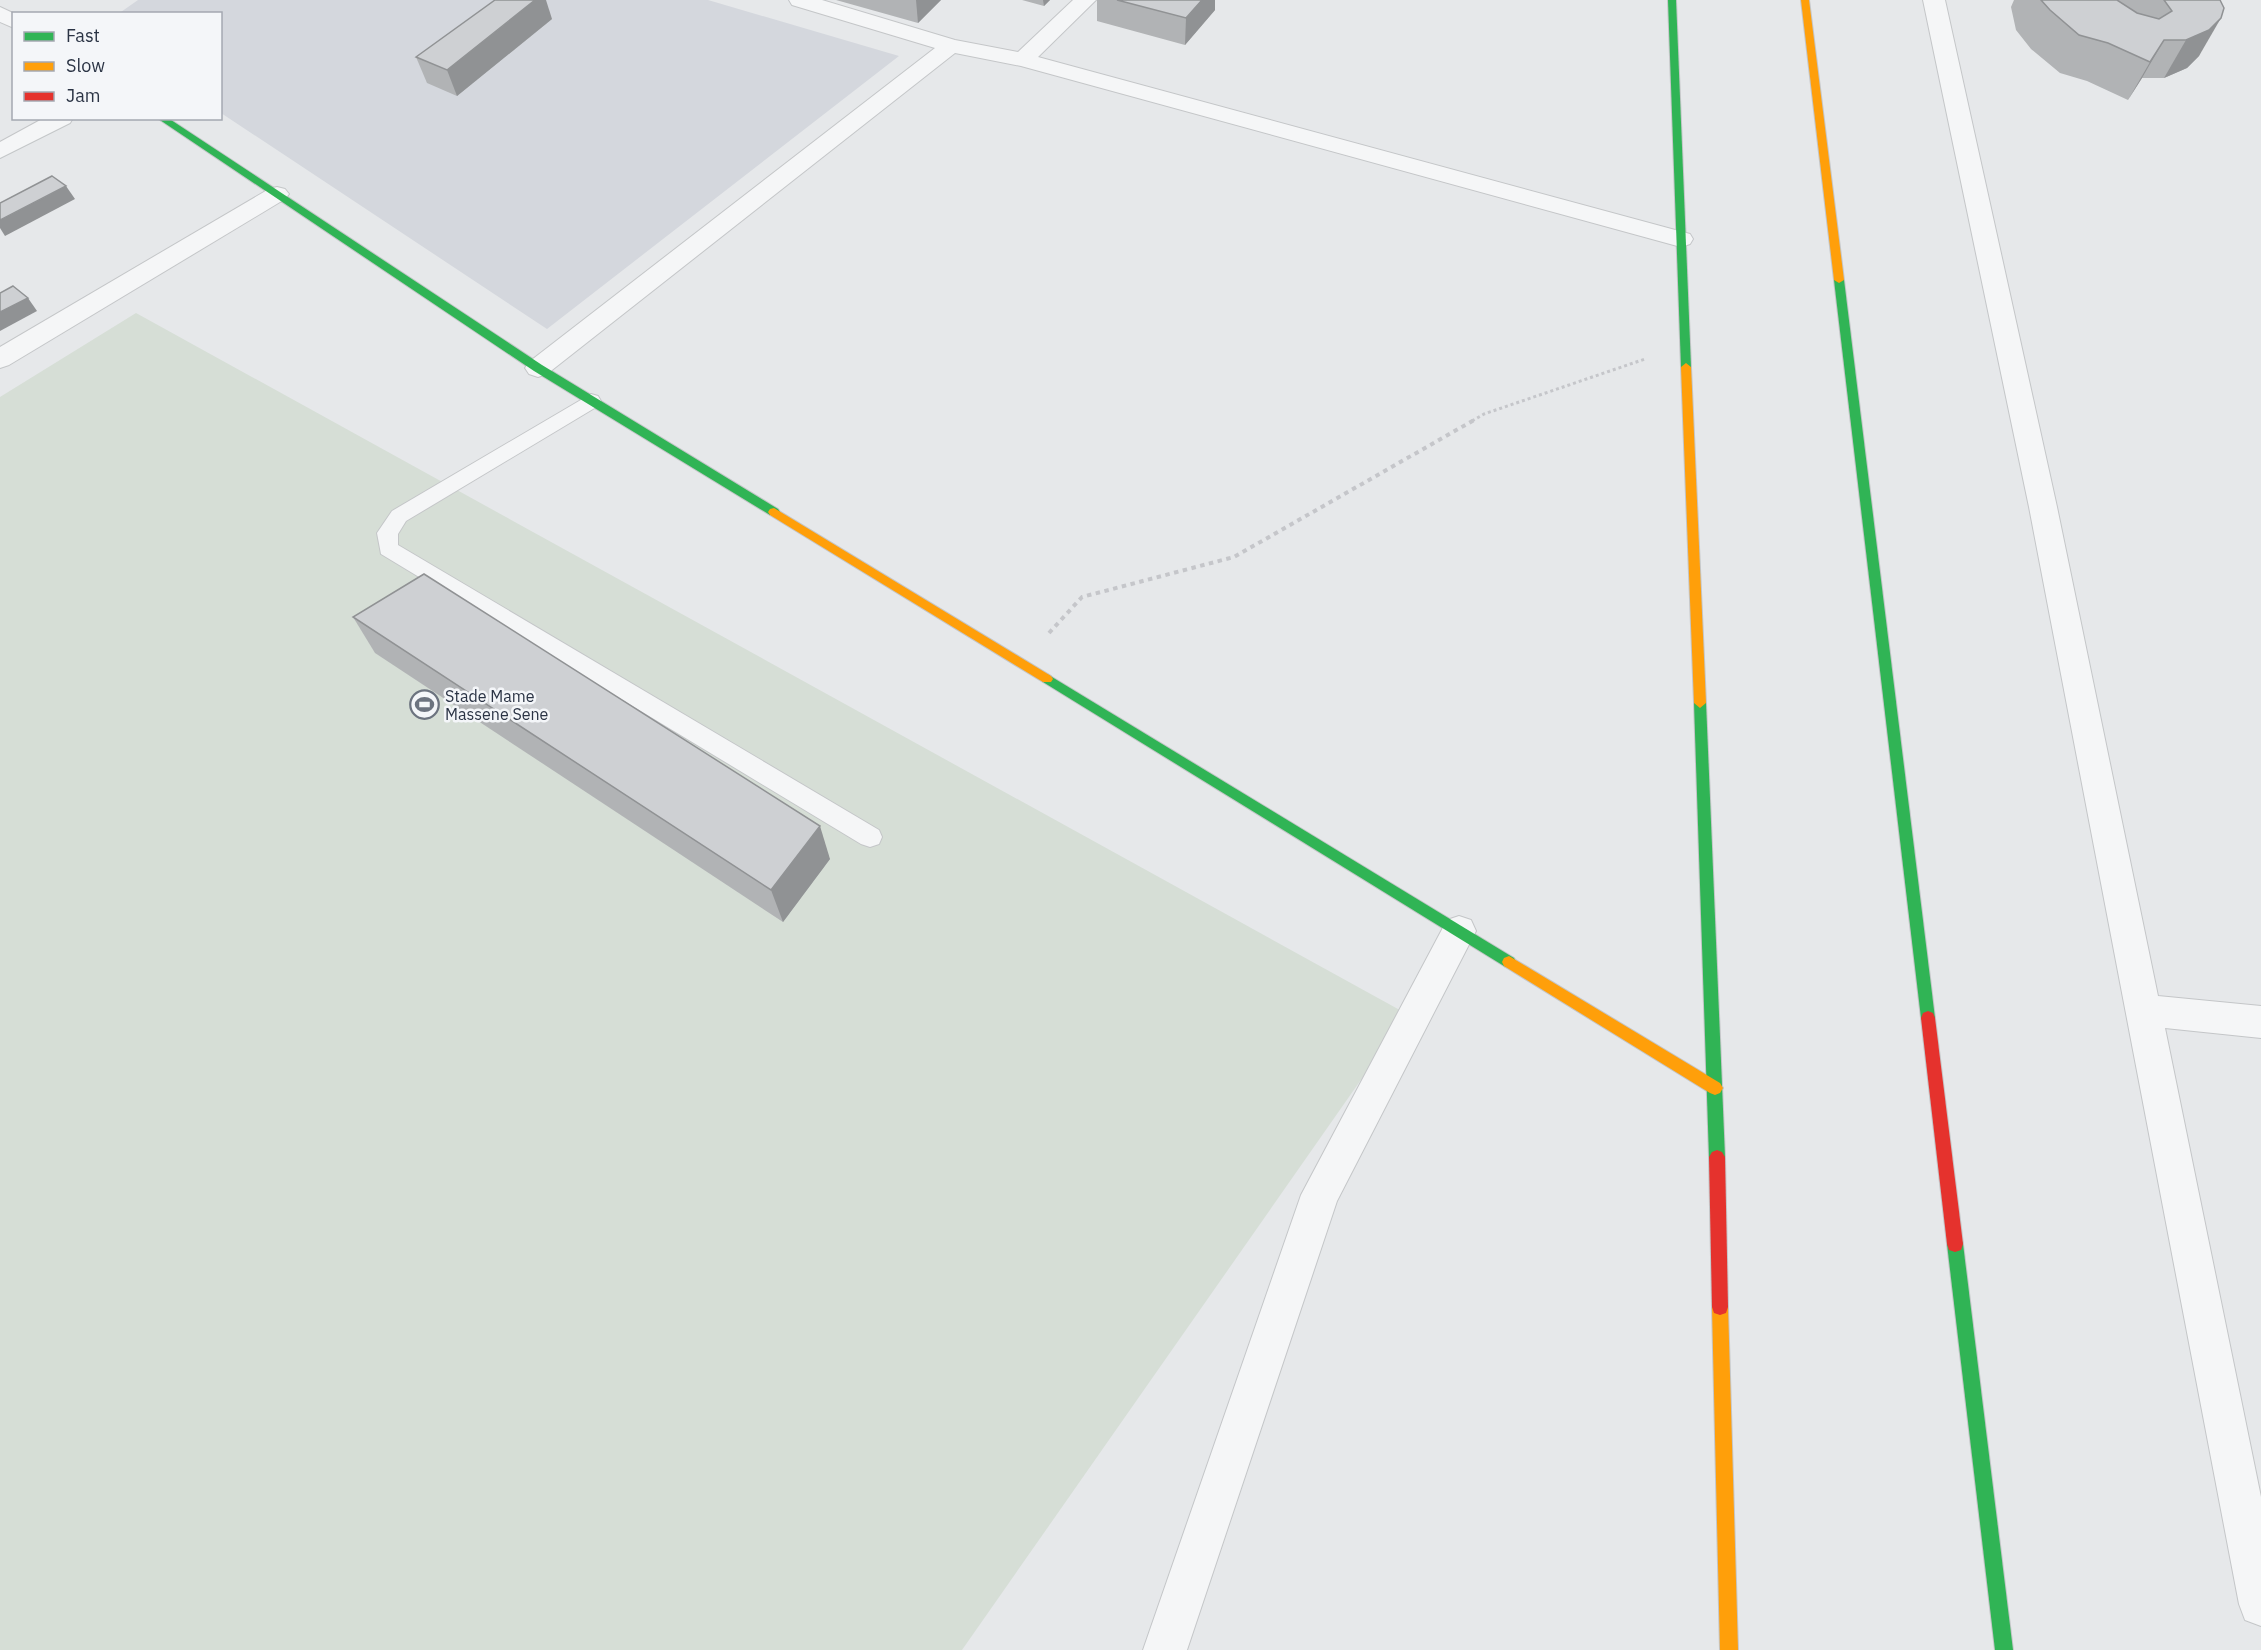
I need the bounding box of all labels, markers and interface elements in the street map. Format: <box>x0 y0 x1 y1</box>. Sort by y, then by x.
legend <box>12 12 222 120</box>
text: Fast <box>66 24 100 47</box>
text: Slow <box>66 54 105 77</box>
text: Jam <box>66 84 101 107</box>
place label: Stade Mame Massene Sene <box>445 686 549 724</box>
sports icon: Stade Mame Massene Sene <box>408 689 440 721</box>

